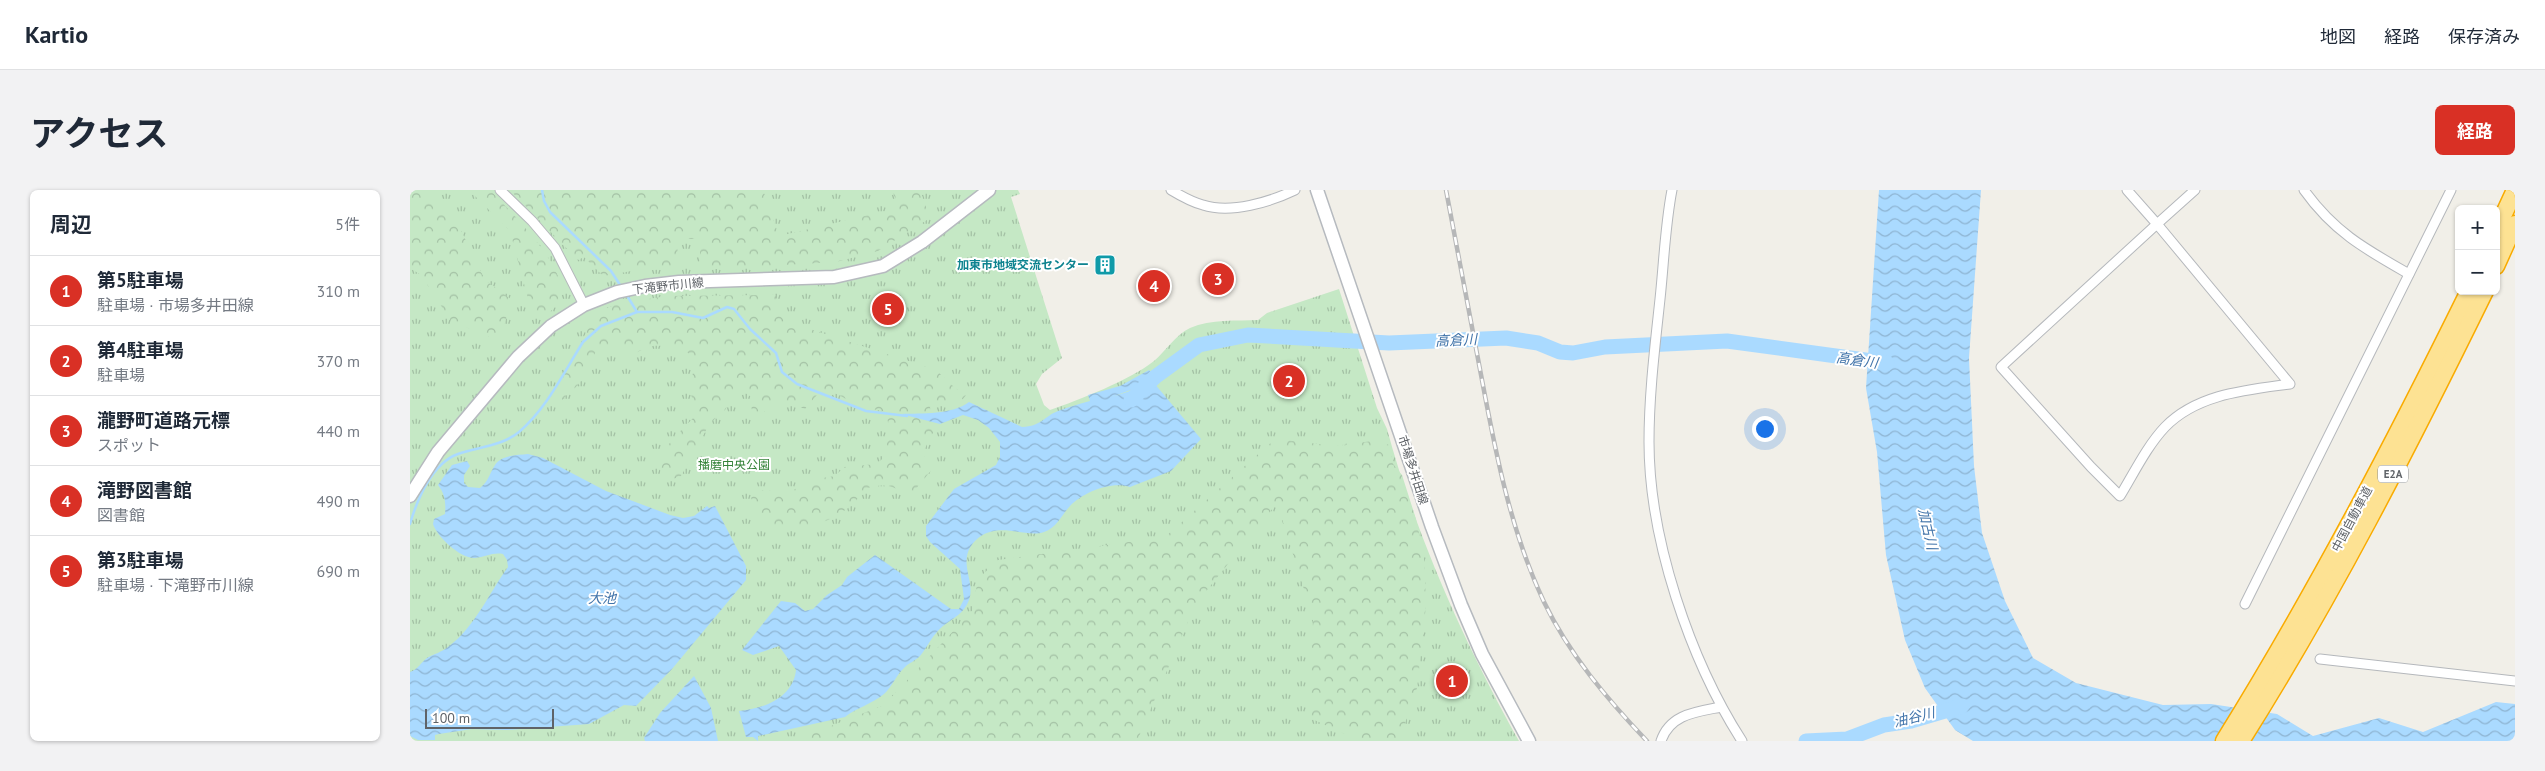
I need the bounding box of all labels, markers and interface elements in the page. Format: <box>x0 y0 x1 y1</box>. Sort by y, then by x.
text: Kartio <box>25 19 88 50</box>
text: 地図 <box>2320 25 2356 48</box>
text: 経路 <box>2384 25 2420 48</box>
text: 保存済み <box>2448 25 2520 48</box>
button: 経路 <box>2435 105 2515 155</box>
text: アクセス <box>30 110 168 156</box>
map controls <box>2455 205 2500 295</box>
button: + <box>2455 205 2500 250</box>
text: 周辺 <box>50 211 92 238</box>
text: 5件 <box>335 214 360 234</box>
button: − <box>2455 250 2500 295</box>
building icon: 加東市地域交流センター <box>1093 253 1117 277</box>
place label: 加東市地域交流センター <box>957 257 1089 272</box>
pin: 3 <box>1202 260 1234 298</box>
pin: 4 <box>1138 267 1170 305</box>
text: 第5駐車場 <box>97 268 184 292</box>
street label: 下滝野市川線 <box>631 274 705 297</box>
text: 1 <box>61 281 71 301</box>
text: 310 m <box>317 281 360 301</box>
pin: 5 <box>872 290 904 328</box>
text: 駐車場 · 市場多井田線 <box>97 295 254 315</box>
water label: 高倉川 <box>1435 330 1479 350</box>
text: 第4駐車場 <box>97 338 184 362</box>
water label: 高倉川 <box>1835 348 1881 372</box>
text: 2 <box>61 351 71 371</box>
text: 370 m <box>317 351 360 371</box>
pin: 2 <box>1273 362 1305 400</box>
text: 駐車場 <box>97 365 145 385</box>
text: 瀧野町道路元標 <box>97 408 230 432</box>
your location <box>1752 416 1778 442</box>
text: 3 <box>61 421 71 441</box>
text: 440 m <box>317 421 360 441</box>
street label: 市場多井田線 <box>1395 433 1432 506</box>
text: スポット <box>97 435 161 455</box>
park label: 播磨中央公園 <box>698 457 770 472</box>
road number: E2A <box>2378 466 2408 482</box>
text: 滝野図書館 <box>97 478 192 502</box>
street label: 中国自動車道 <box>2328 483 2375 554</box>
text: 4 <box>61 491 71 511</box>
text: 490 m <box>317 491 360 511</box>
text: 図書館 <box>97 505 145 525</box>
water label: 加古川 <box>1915 507 1942 553</box>
text: 第3駐車場 <box>97 548 184 572</box>
text: 5 <box>61 561 71 581</box>
text: 690 m <box>317 561 360 581</box>
text: 駐車場 · 下滝野市川線 <box>97 575 254 595</box>
water label: 大池 <box>588 589 618 607</box>
pin: 1 <box>1436 662 1468 700</box>
water label: 油谷川 <box>1891 703 1938 731</box>
scale bar <box>425 706 554 729</box>
text: 100 m <box>432 709 470 727</box>

